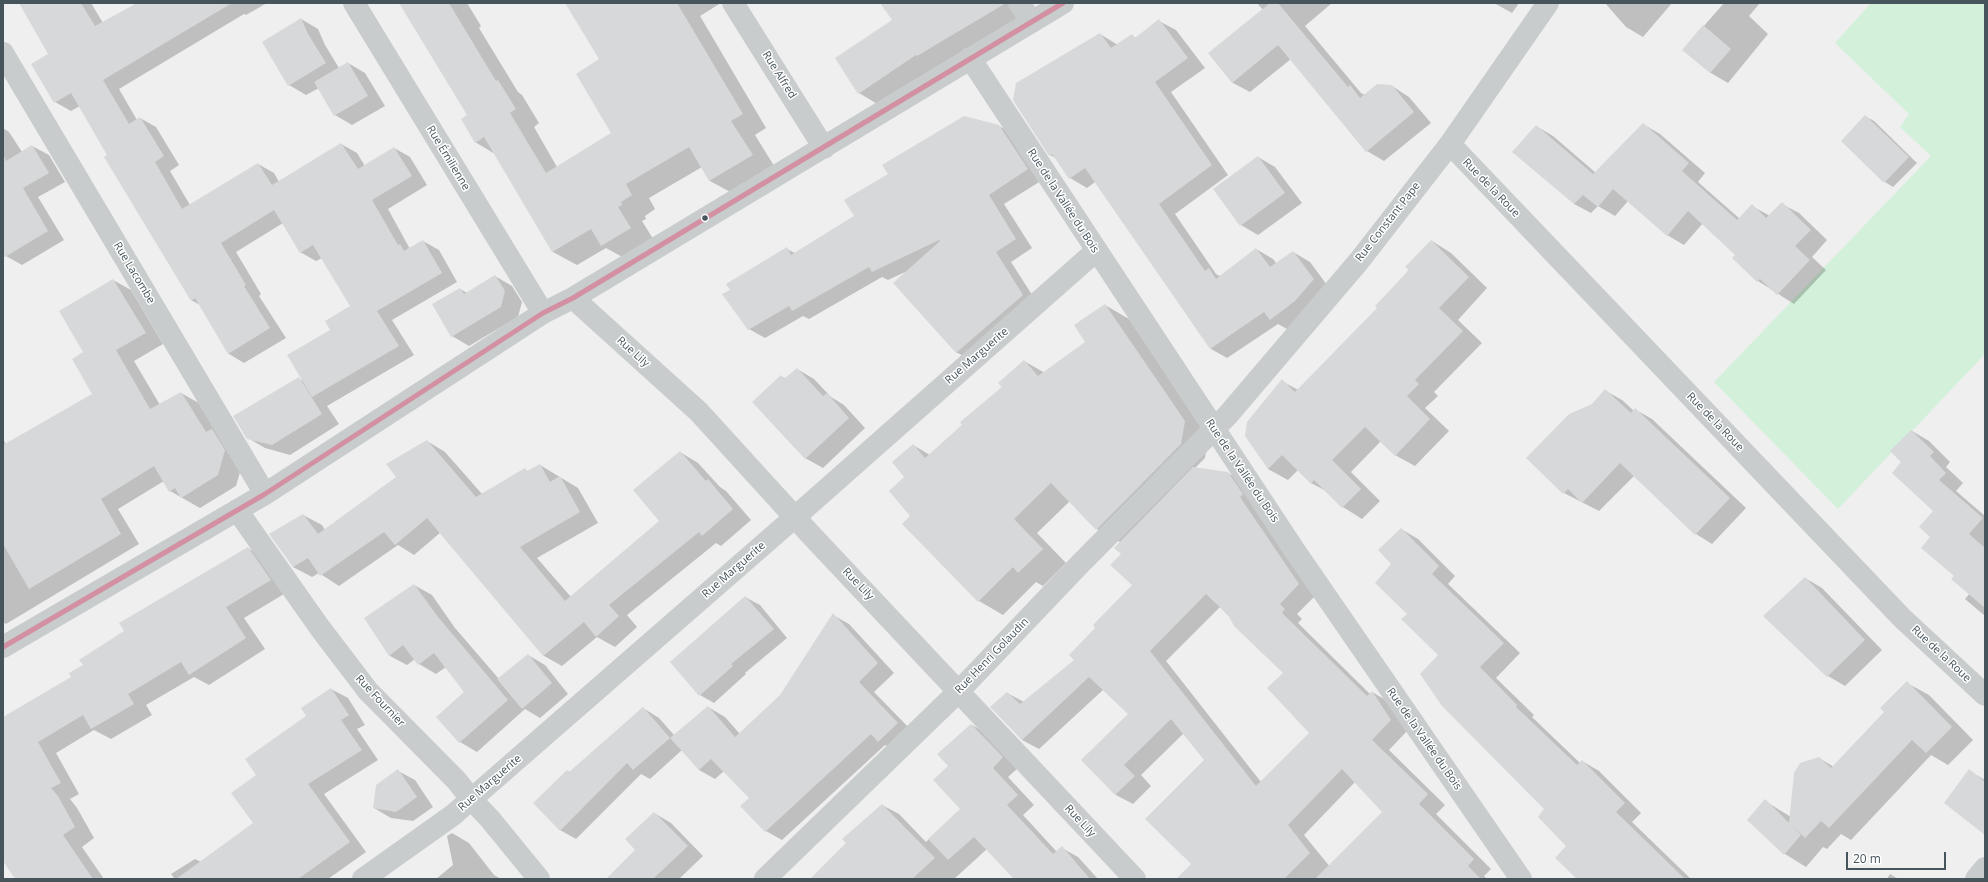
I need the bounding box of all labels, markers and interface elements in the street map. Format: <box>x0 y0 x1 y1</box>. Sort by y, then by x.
street label: Rue Alfred <box>759 49 799 101</box>
street label: Rue Émilienne <box>424 123 472 193</box>
street label: Rue de la Vallée du Bois <box>1024 146 1102 256</box>
street label: Rue de la Roue <box>1460 156 1522 220</box>
street label: Rue Constant Pape <box>1353 180 1423 264</box>
unlabelled marker <box>700 213 710 223</box>
street label: Rue Lacombe <box>110 240 158 306</box>
street label: Rue Marguerite <box>943 325 1011 387</box>
street label: Rue Lily <box>614 334 652 370</box>
street label: Rue de la Roue <box>1684 390 1746 454</box>
street label: Rue de la Vallée du Bois <box>1203 417 1281 525</box>
street label: Rue Marguerite <box>700 539 768 601</box>
street label: Rue Lily <box>840 565 876 603</box>
street label: Rue Henri Golaudin <box>952 615 1032 697</box>
street label: Rue de la Roue <box>1909 623 1973 685</box>
street label: Rue Fournier <box>353 672 407 730</box>
street label: Rue de la Vallée du Bois <box>1384 685 1464 793</box>
street label: Rue Marguerite <box>456 752 524 814</box>
street label: Rue Lily <box>1062 802 1098 840</box>
scale bar <box>1848 844 1948 870</box>
text: 20 m <box>1853 850 1881 867</box>

